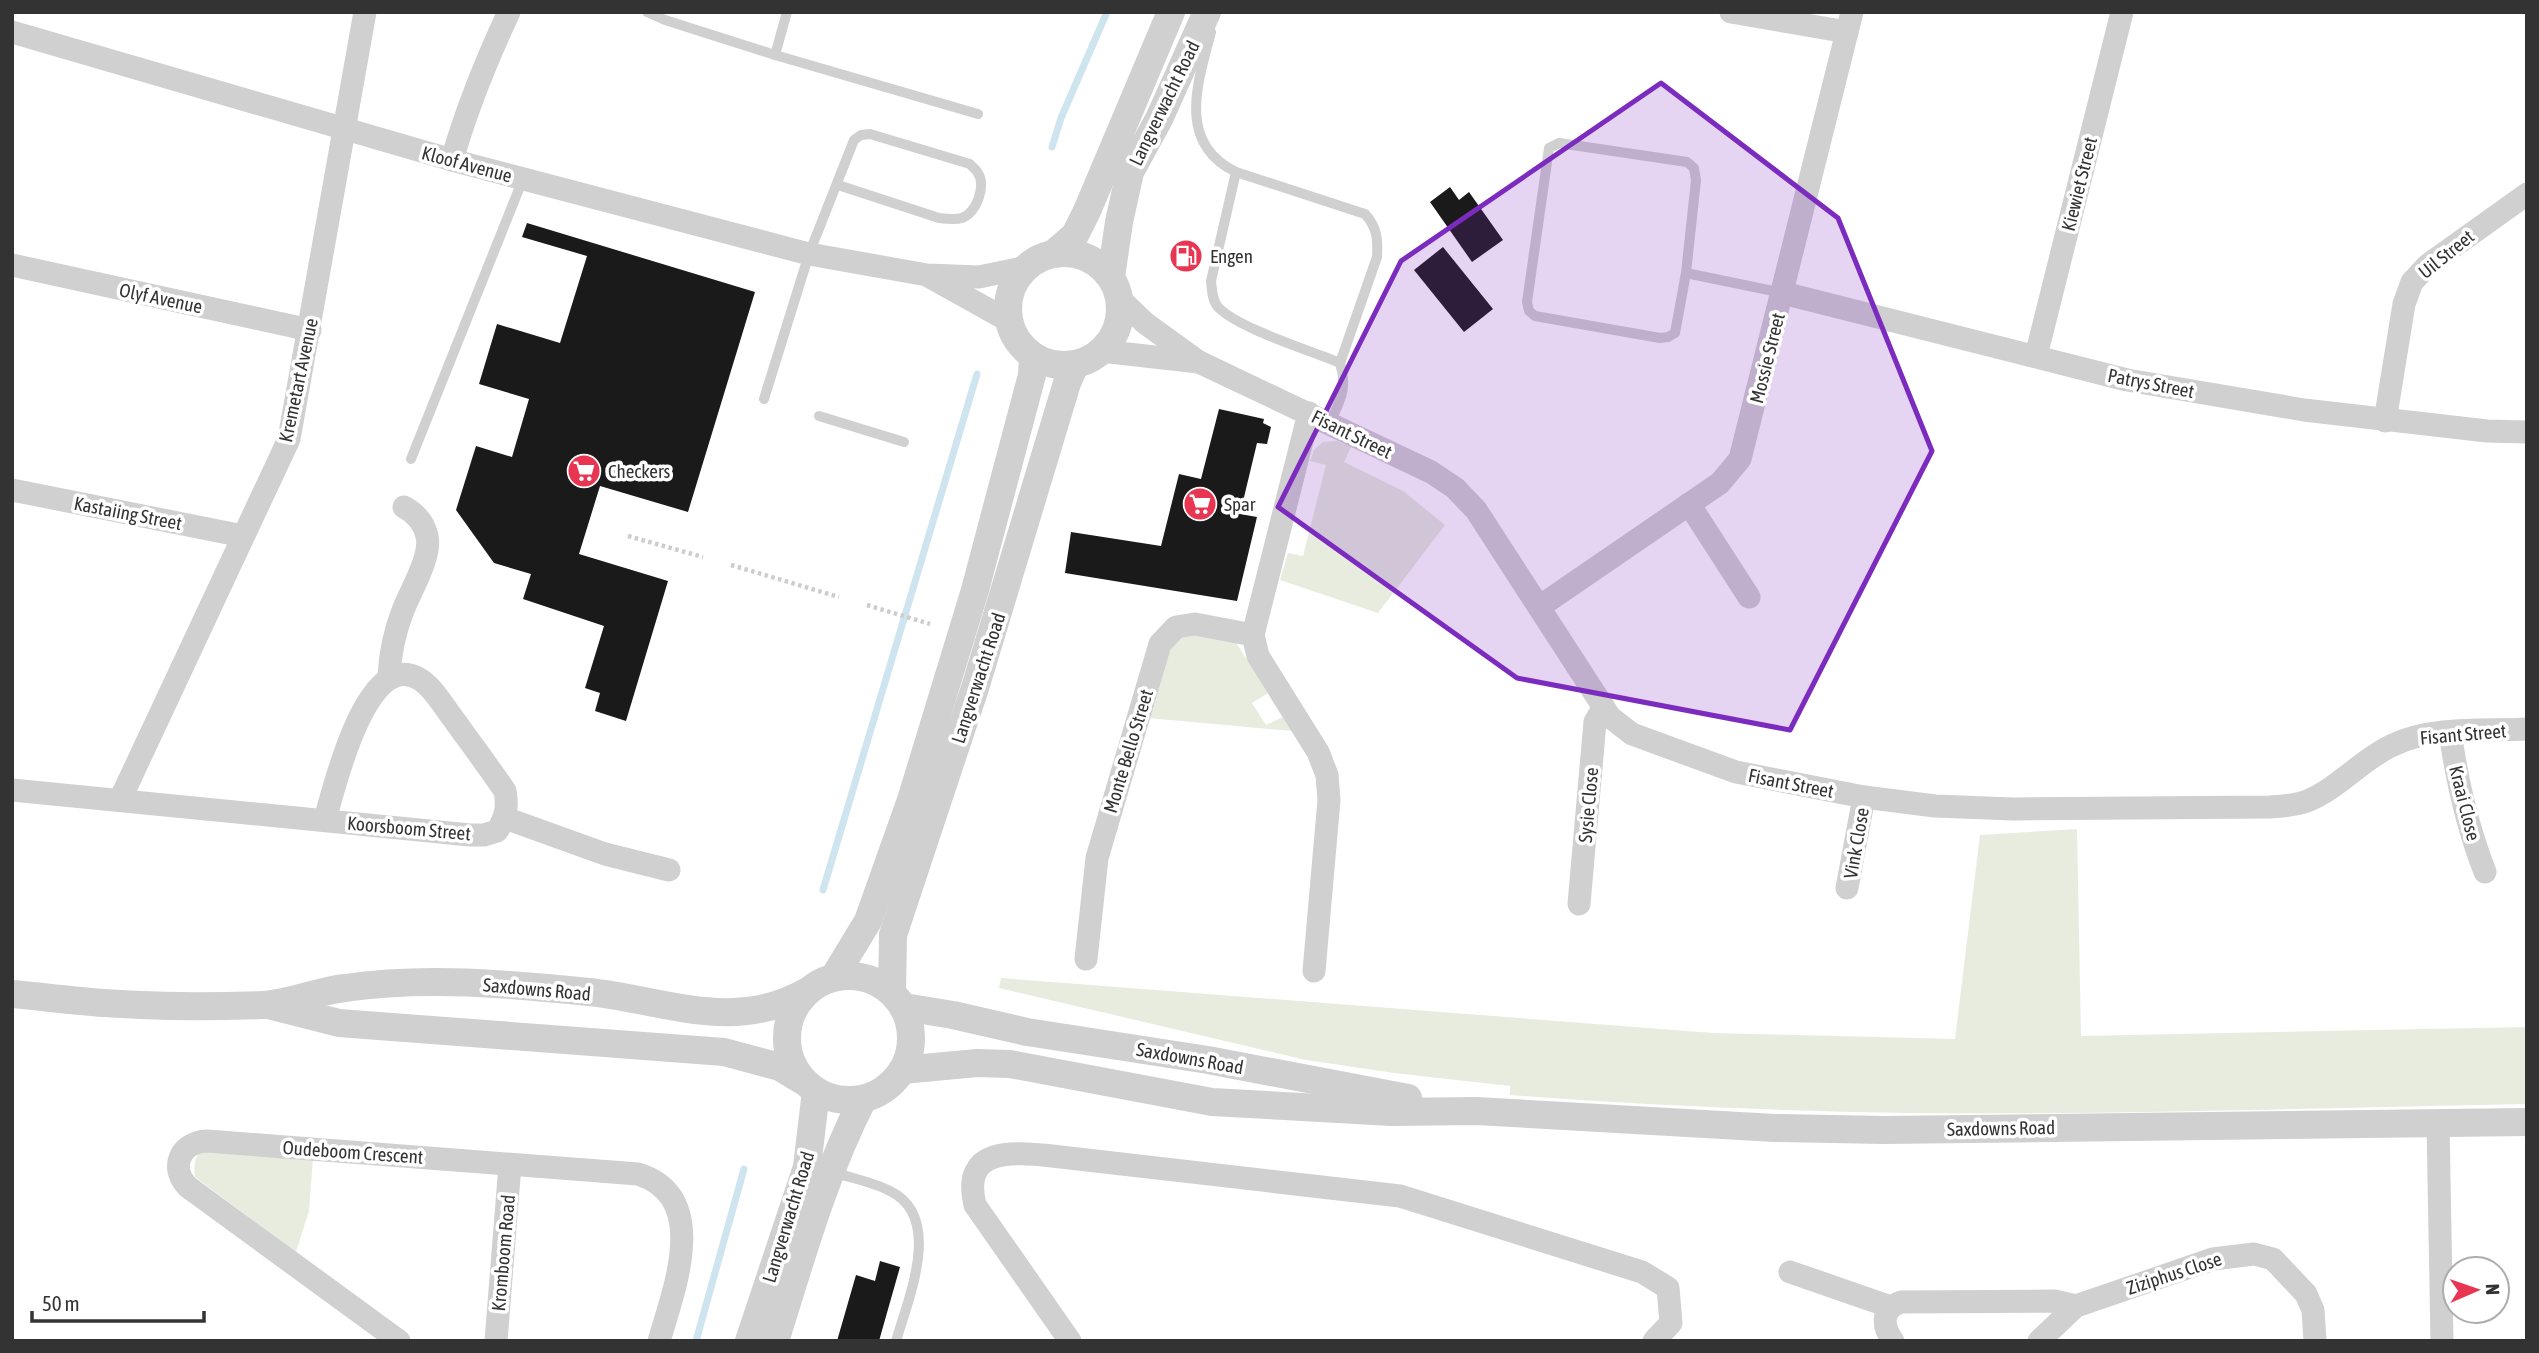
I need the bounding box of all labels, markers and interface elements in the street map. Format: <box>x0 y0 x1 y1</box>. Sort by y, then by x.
street label: Langverwacht Road <box>1124 37 1204 169</box>
street label: Kiewiet Street <box>2057 135 2101 233</box>
street label: Kloof Avenue <box>419 141 515 187</box>
street label: Uil Street <box>2414 225 2478 283</box>
fuel station icon: Engen <box>1167 237 1205 275</box>
place label: Engen <box>1210 245 1253 267</box>
street label: Olyf Avenue <box>118 278 204 318</box>
street label: Mossie Street <box>1745 311 1789 405</box>
street label: Kremetart Avenue <box>274 316 322 444</box>
street label: Patrys Street <box>2106 364 2196 402</box>
street label: Fisant Street <box>1308 405 1396 463</box>
supermarket icon: Checkers <box>565 452 603 490</box>
place label: Checkers <box>608 460 671 482</box>
supermarket icon: Spar <box>1181 485 1219 523</box>
street label: Kastaiing Street <box>72 492 184 534</box>
place label: Spar <box>1224 493 1256 515</box>
street label: Langverwacht Road <box>947 610 1009 746</box>
street label: Monte Bello Street <box>1099 687 1157 815</box>
street label: Fisant Street <box>2419 719 2507 749</box>
street label: Kraai Close <box>2445 763 2485 843</box>
street label: Fisant Street <box>1746 764 1836 802</box>
street label: Sysie Close <box>1574 766 1602 844</box>
street label: Vink Close <box>1839 806 1873 880</box>
street label: Koorsboom Street <box>346 812 472 844</box>
street label: Saxdowns Road <box>482 973 592 1005</box>
street label: Saxdowns Road <box>1135 1038 1245 1078</box>
street label: Saxdowns Road <box>1947 1116 2055 1140</box>
street label: Oudeboom Crescent <box>282 1136 424 1168</box>
street label: Langverwacht Road <box>758 1149 818 1285</box>
street label: Kromboom Road <box>487 1194 519 1312</box>
street label: Ziziphus Close <box>2124 1247 2224 1299</box>
north arrow <box>2441 1255 2511 1325</box>
scale bar <box>32 1280 203 1324</box>
text: N <box>2482 1283 2504 1295</box>
text: 50 m <box>42 1291 80 1315</box>

